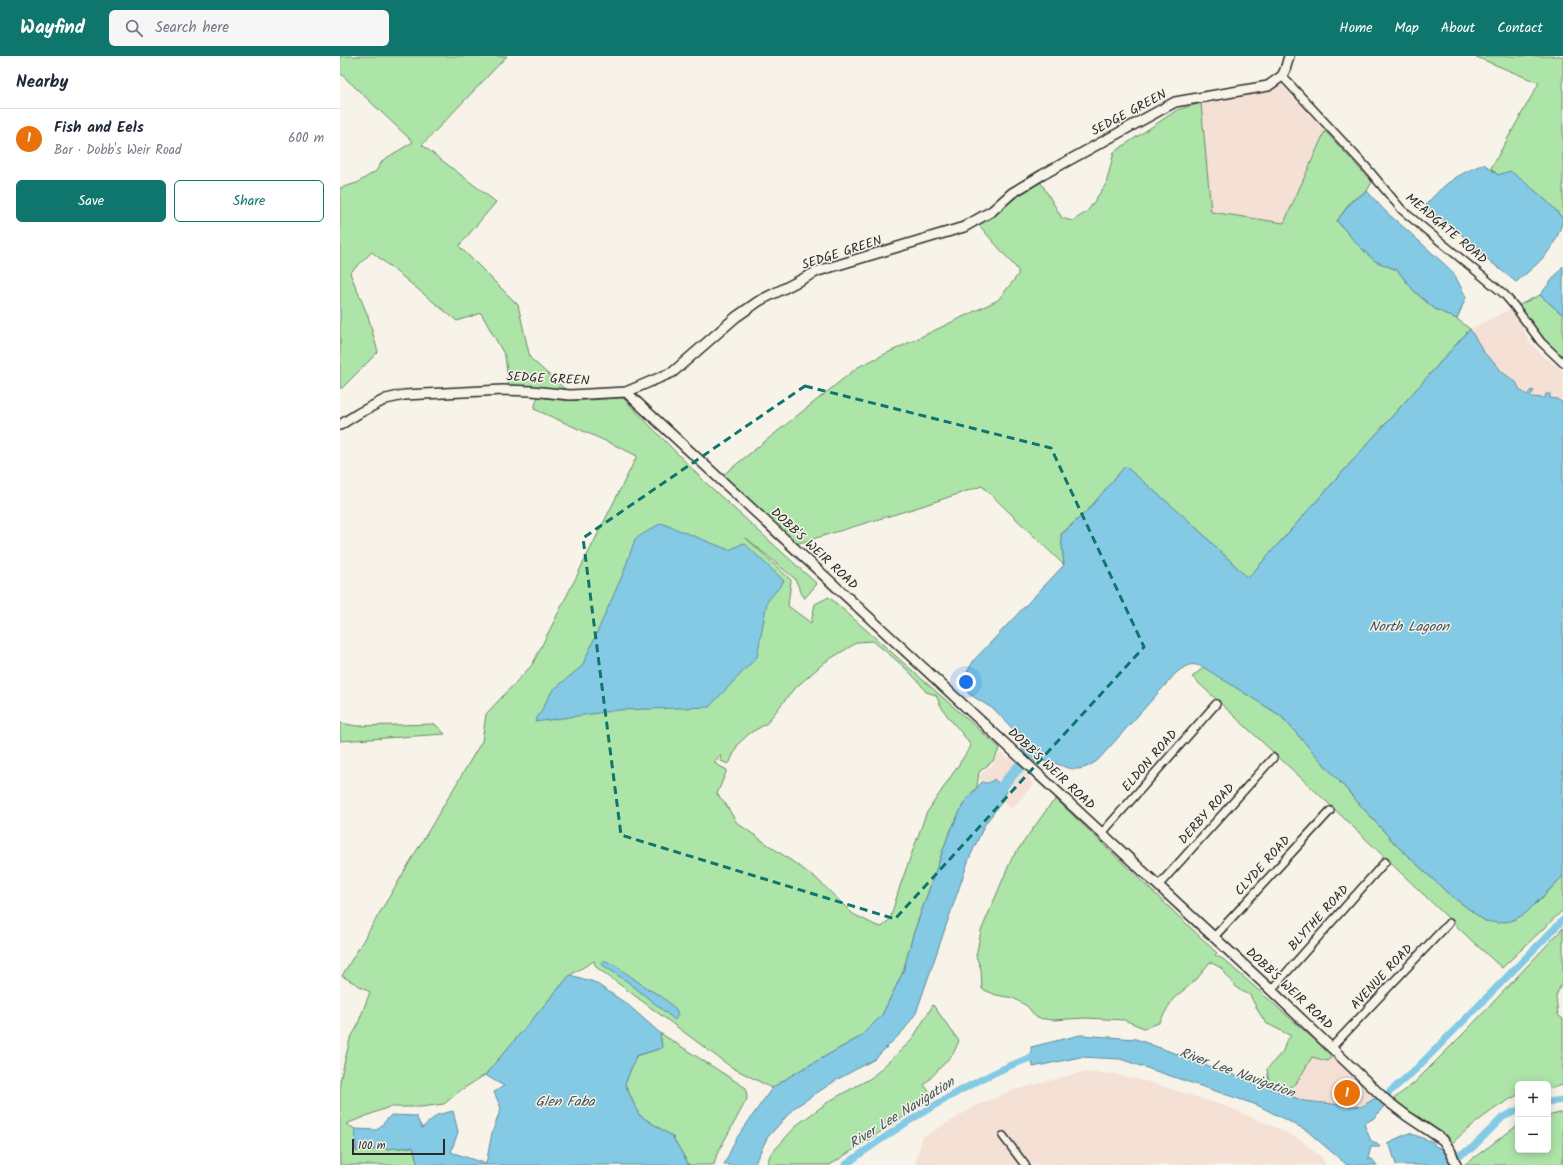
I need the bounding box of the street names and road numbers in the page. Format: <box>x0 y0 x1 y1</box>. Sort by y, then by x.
street label: SEDGE GREEN <box>1087 84 1171 142</box>
street label: MEADGATE ROAD <box>1400 188 1492 270</box>
street label: SEDGE GREEN <box>799 230 885 276</box>
street label: SEDGE GREEN <box>506 366 590 392</box>
street label: DOBB'S WEIR ROAD <box>765 503 863 595</box>
street label: DOBB'S WEIR ROAD <box>1002 723 1100 815</box>
street label: ELDON ROAD <box>1117 725 1183 797</box>
street label: DERBY ROAD <box>1174 779 1240 849</box>
street label: CLYDE ROAD <box>1230 831 1296 901</box>
street label: BLYTHE ROAD <box>1283 880 1355 956</box>
street label: AVENUE ROAD <box>1346 939 1418 1015</box>
street label: DOBB'S WEIR ROAD <box>1240 943 1338 1035</box>

